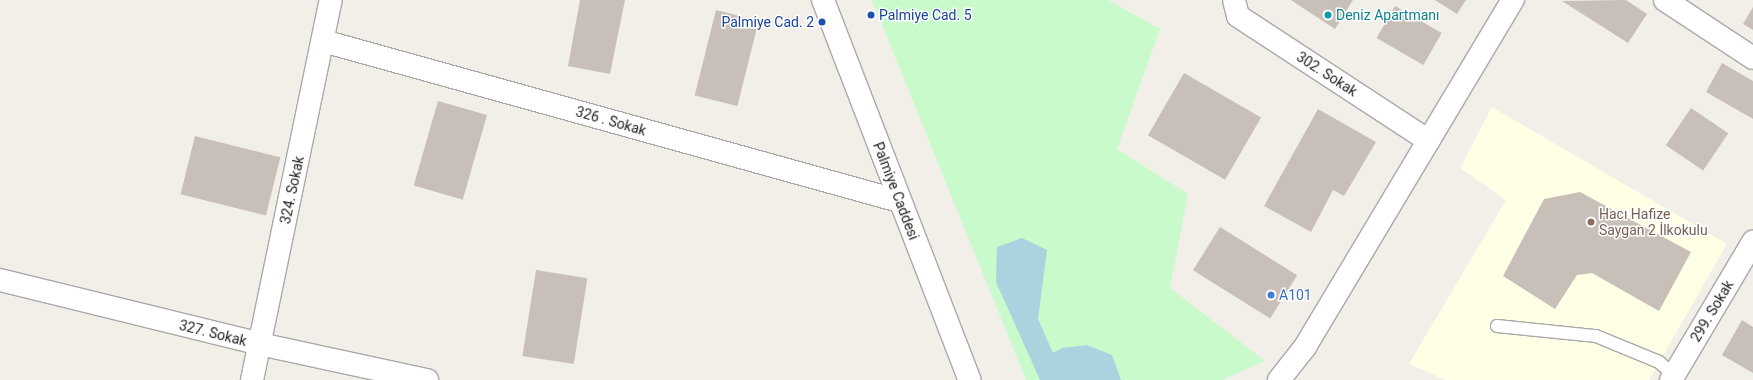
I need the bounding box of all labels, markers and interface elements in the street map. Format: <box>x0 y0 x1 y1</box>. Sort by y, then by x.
place label: Palmiye Cad. 5 <box>879 7 972 23</box>
place label: Deniz Apartmanı <box>1336 7 1440 23</box>
marker: Palmiye Cad. 5 <box>866 10 876 20</box>
marker: Deniz Apartmanı <box>1323 10 1333 20</box>
place label: Palmiye Cad. 2 <box>721 14 814 30</box>
marker: Palmiye Cad. 2 <box>817 17 827 27</box>
street label: 302. Sokak <box>1294 48 1360 100</box>
street label: 326 . Sokak <box>574 103 648 139</box>
street label: Palmiye Caddesi <box>870 140 922 242</box>
street label: 324. Sokak <box>277 155 307 225</box>
place label: Hacı Hafize Saygan 2 İlkokulu <box>1599 206 1708 238</box>
marker: Hacı Hafize Saygan 2 İlkokulu <box>1586 217 1596 227</box>
street label: 299. Sokak <box>1687 277 1737 345</box>
place label: A101 <box>1279 287 1312 303</box>
marker: A101 <box>1266 290 1276 300</box>
street label: 327. Sokak <box>178 317 248 349</box>

